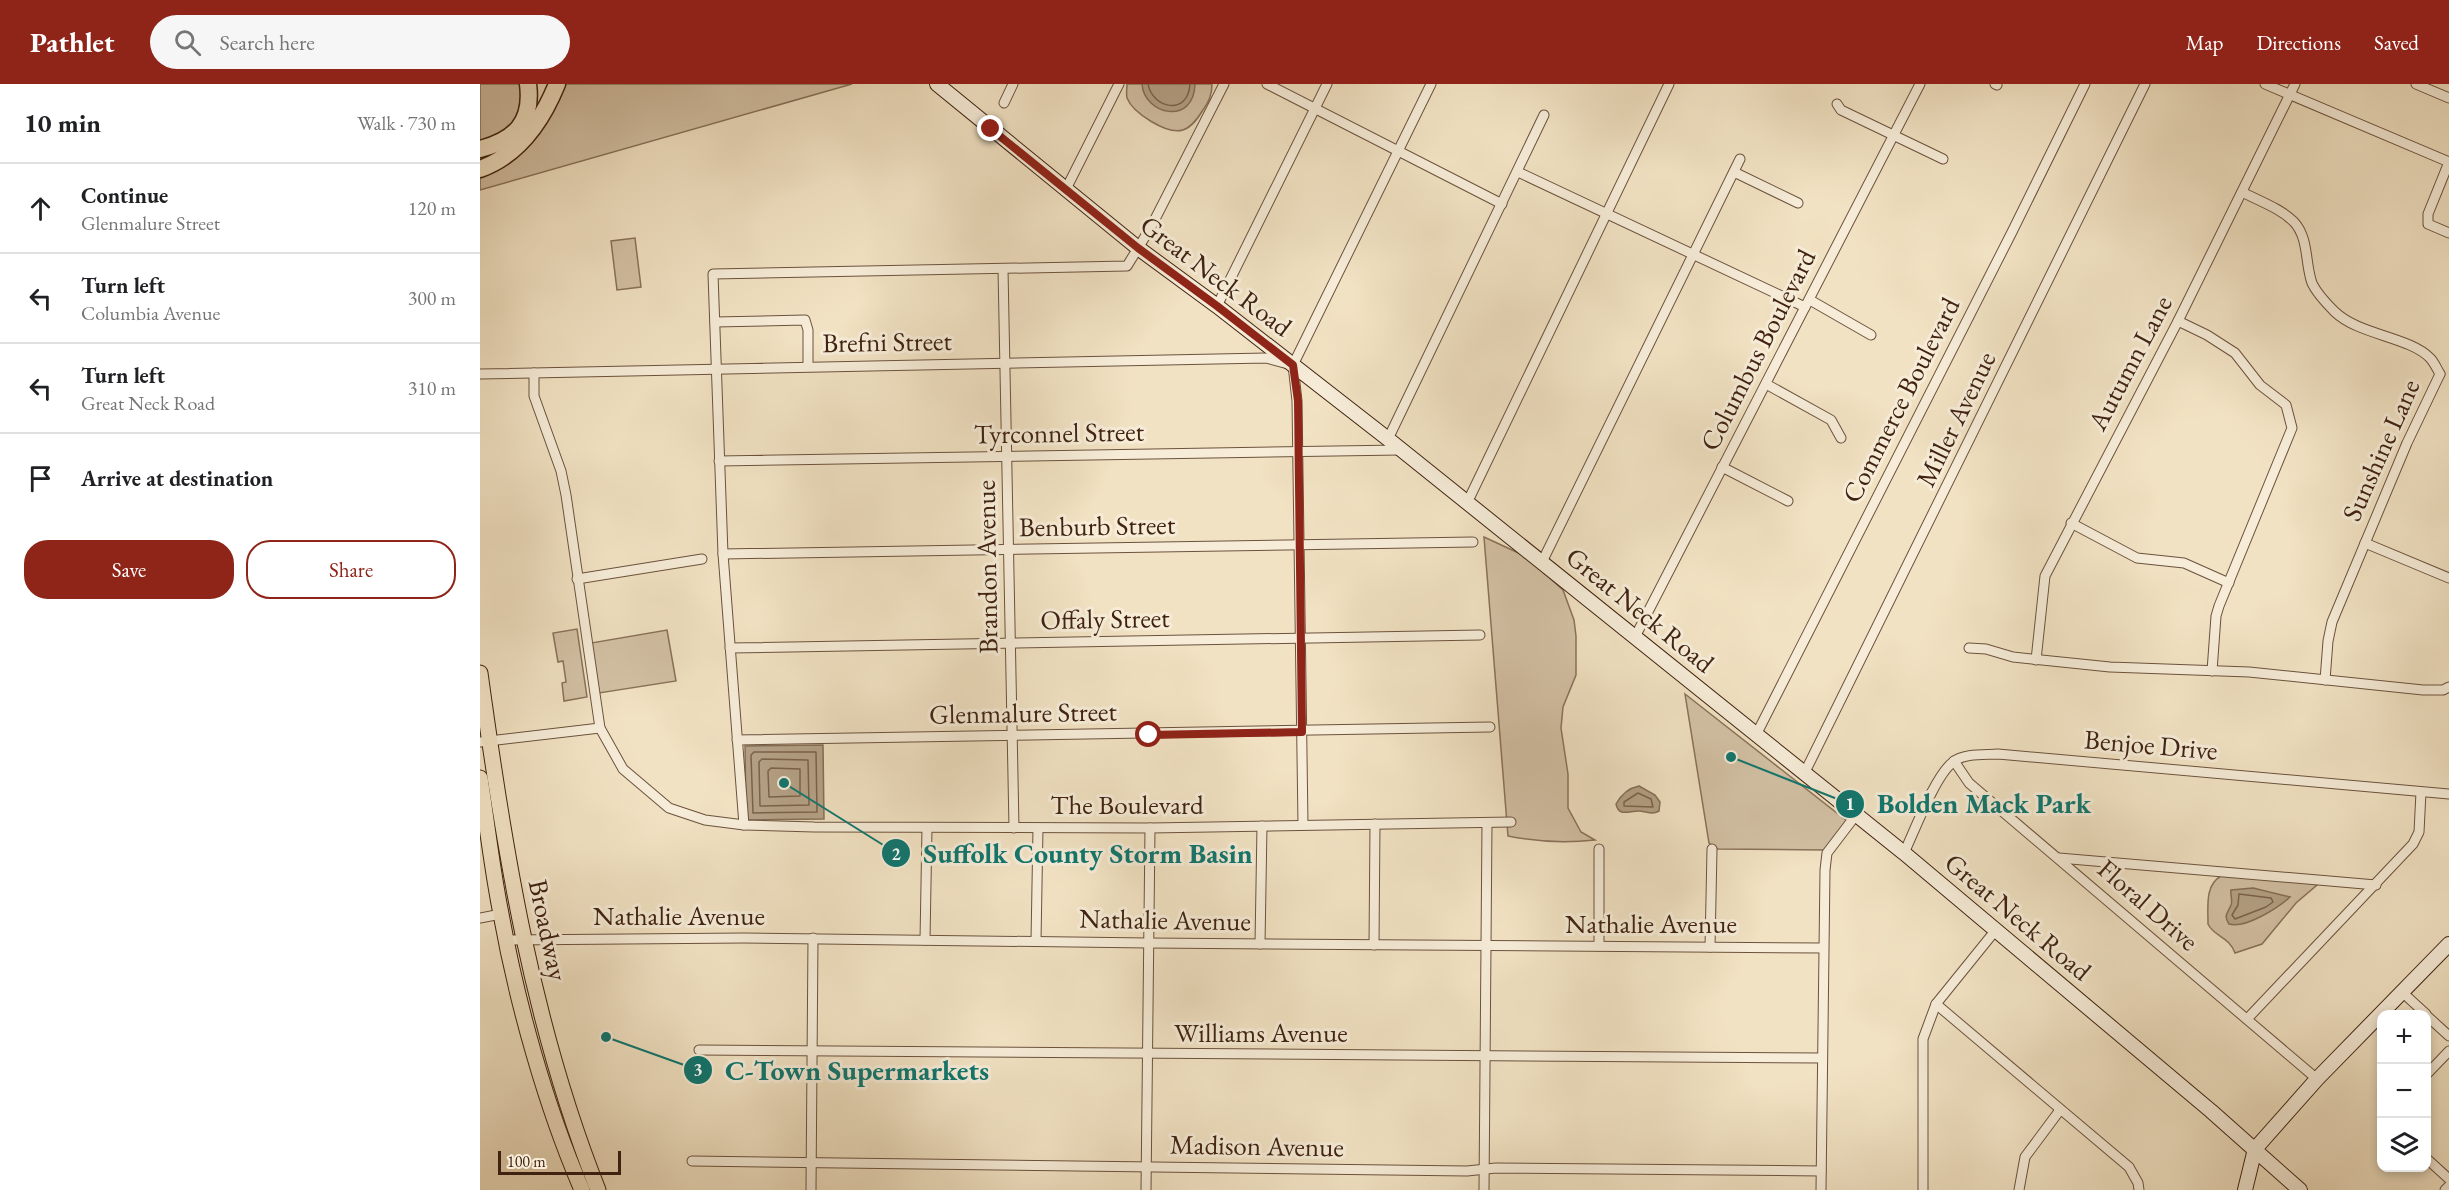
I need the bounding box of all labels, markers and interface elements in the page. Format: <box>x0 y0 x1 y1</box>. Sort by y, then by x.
search box <box>150 15 570 69</box>
text: Pathlet <box>30 24 114 60</box>
icon: search <box>171 26 204 59</box>
text: Search here <box>219 28 315 57</box>
text: Map <box>2186 29 2223 56</box>
text: Directions <box>2256 29 2341 56</box>
text: Saved <box>2374 29 2419 56</box>
text: 10 min <box>24 106 101 140</box>
text: Walk · 730 m <box>357 110 456 136</box>
route end <box>977 115 1003 141</box>
text: Continue <box>81 181 168 210</box>
icon: ahead <box>24 192 57 225</box>
text: 120 m <box>408 195 456 221</box>
street label: Great Neck Road <box>1133 207 1299 344</box>
text: Glenmalure Street <box>81 210 220 236</box>
street label: Columbus Boulevard <box>1692 243 1824 456</box>
text: Turn left <box>81 271 165 300</box>
icon: left <box>24 282 57 315</box>
text: 300 m <box>408 285 456 311</box>
street label: Autumn Lane <box>2079 289 2180 437</box>
street label: Commerce Boulevard <box>1834 291 1968 508</box>
text: Columbia Avenue <box>81 300 220 326</box>
street label: Brefni Street <box>822 323 953 360</box>
street label: Miller Avenue <box>1908 345 2003 492</box>
text: Turn left <box>81 361 165 390</box>
icon: left <box>24 372 57 405</box>
street label: Sunshine Lane <box>2334 373 2427 526</box>
text: 310 m <box>408 375 456 401</box>
text: Great Neck Road <box>81 390 215 416</box>
street label: Tyrconnel Street <box>974 414 1145 451</box>
icon: arrive <box>24 462 57 495</box>
text: Arrive at destination <box>81 464 273 493</box>
street label: Brandon Avenue <box>967 480 1006 654</box>
street label: Benburb Street <box>1018 507 1176 544</box>
street label: Great Neck Road <box>1559 539 1722 680</box>
button: Save <box>24 540 234 599</box>
button: Share <box>246 540 456 599</box>
street label: Offaly Street <box>1040 600 1170 637</box>
street label: Glenmalure Street <box>929 693 1118 732</box>
route start <box>1135 721 1161 747</box>
street label: Benjoe Drive <box>2083 721 2219 768</box>
callout: Bolden Mack Park <box>1835 781 2103 827</box>
text: Bolden Mack Park <box>1877 785 2092 821</box>
street label: The Boulevard <box>1050 787 1204 822</box>
text: 1 <box>1845 792 1855 815</box>
callout: Suffolk County Storm Basin <box>881 830 1264 876</box>
text: Suffolk County Storm Basin <box>923 835 1253 871</box>
text: 2 <box>891 842 901 865</box>
street label: Great Neck Road <box>1938 845 2099 988</box>
street label: Floral Drive <box>2090 851 2206 958</box>
street label: Broadway <box>521 876 576 984</box>
street label: Nathalie Avenue <box>593 898 765 933</box>
street label: Nathalie Avenue <box>1079 901 1251 938</box>
street label: Nathalie Avenue <box>1565 906 1737 941</box>
map controls <box>2377 1010 2431 1172</box>
button: + <box>2377 1010 2431 1064</box>
street label: Williams Avenue <box>1174 1015 1348 1050</box>
callout: C‑Town Supermarkets <box>683 1047 1002 1093</box>
text: C‑Town Supermarkets <box>725 1052 989 1088</box>
text: 3 <box>693 1058 703 1081</box>
button: − <box>2377 1064 2431 1118</box>
button: layers <box>2377 1118 2431 1172</box>
street label: Madison Avenue <box>1170 1126 1344 1165</box>
scale bar <box>498 1148 621 1176</box>
text: 100 m <box>507 1151 546 1172</box>

